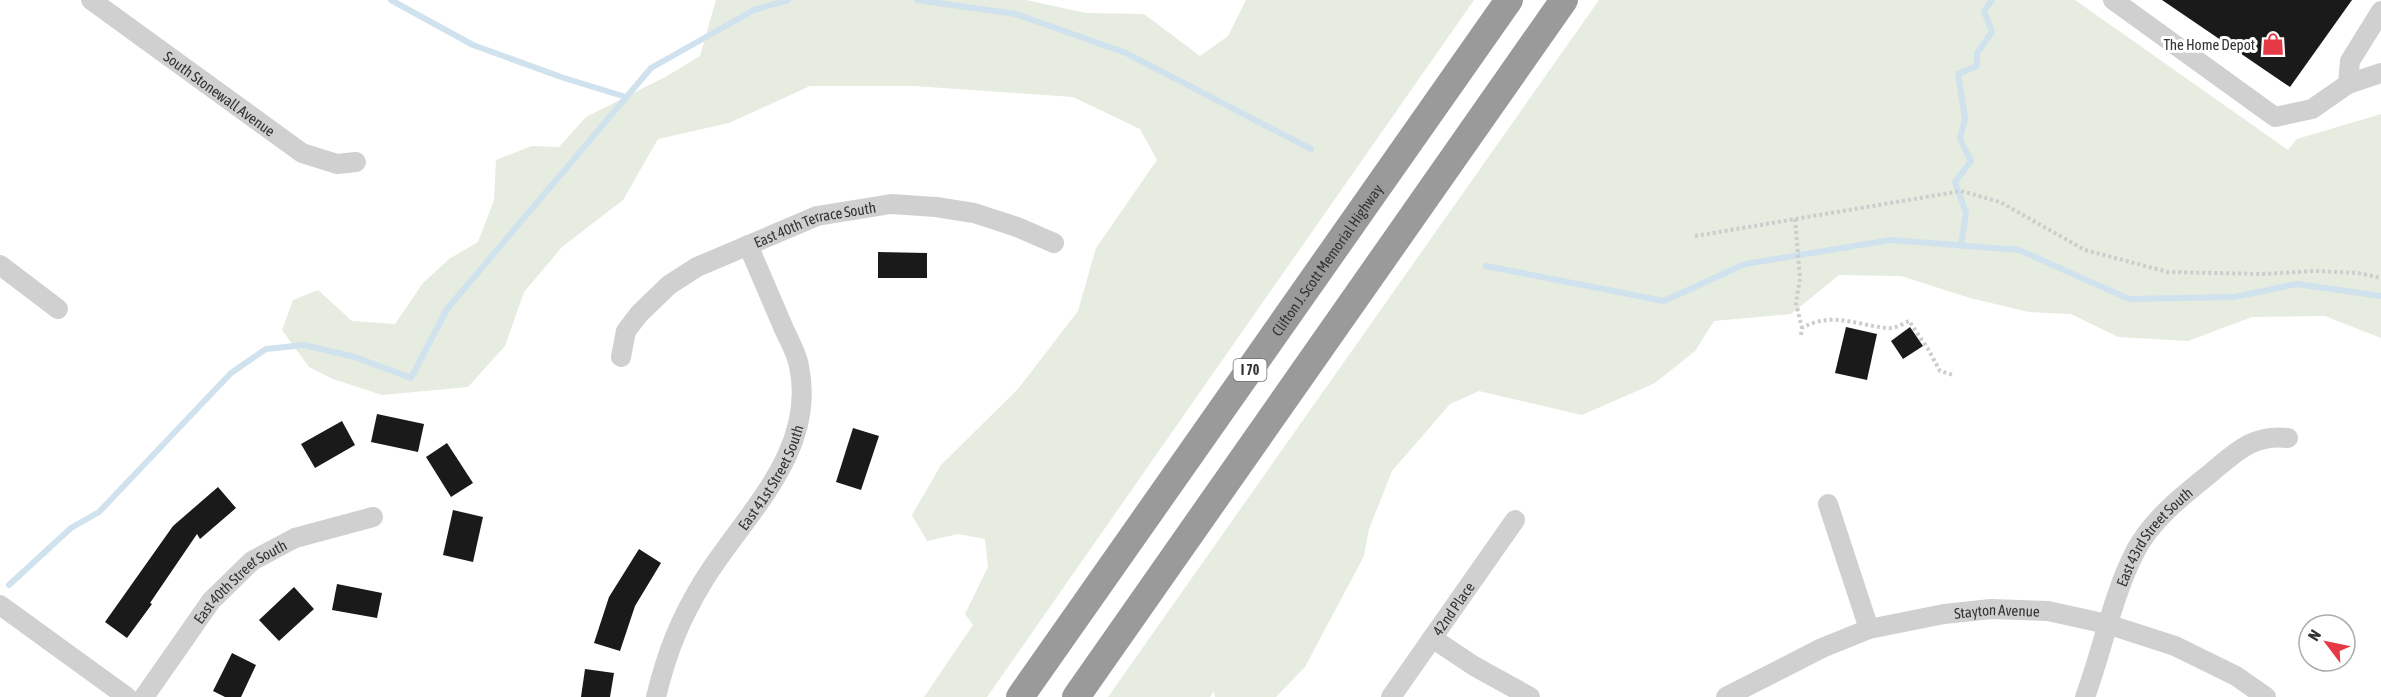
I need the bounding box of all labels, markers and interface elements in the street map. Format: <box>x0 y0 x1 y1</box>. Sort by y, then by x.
shop icon: The Home Depot <box>2260 31 2286 57</box>
place label: The Home Depot <box>2163 36 2255 53</box>
street label: South Stonewall Avenue <box>161 47 279 139</box>
street label: Clifton J. Scott Memorial Highway <box>1268 181 1386 339</box>
street label: East 40th Terrace South <box>751 198 877 250</box>
road number: I 70 <box>1234 359 1266 381</box>
street label: East 41st Street South <box>734 423 806 533</box>
street label: East 43rd Street South <box>2113 483 2195 589</box>
street label: East 40th Street South <box>190 536 289 626</box>
street label: 42nd Place <box>1428 578 1478 639</box>
street label: Stayton Avenue <box>1953 600 2040 621</box>
north arrow <box>2297 613 2357 673</box>
text: N <box>2304 626 2324 644</box>

